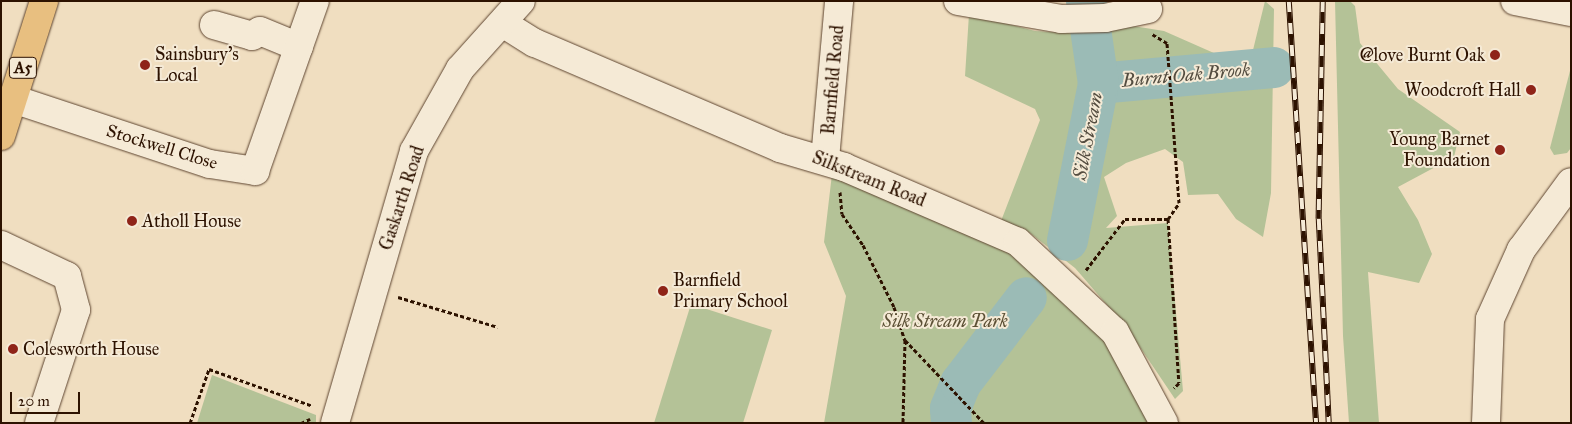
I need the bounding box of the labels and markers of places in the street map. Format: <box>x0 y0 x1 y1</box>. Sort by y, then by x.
place label: Sainsbury's Local <box>155 44 239 86</box>
place label: @love Burnt Oak <box>1360 44 1485 66</box>
marker: @love Burnt Oak <box>1489 49 1501 61</box>
marker: Sainsbury's Local <box>139 59 151 71</box>
place label: Woodcroft Hall <box>1405 79 1521 101</box>
marker: Woodcroft Hall <box>1525 84 1537 96</box>
place label: Young Barnet Foundation <box>1389 129 1490 172</box>
marker: Young Barnet Foundation <box>1494 144 1506 156</box>
place label: Atholl House <box>142 210 241 232</box>
marker: Atholl House <box>126 215 138 227</box>
place label: Barnfield Primary School <box>673 270 788 312</box>
marker: Barnfield Primary School <box>657 285 669 297</box>
place label: Colesworth House <box>23 338 159 360</box>
marker: Colesworth House <box>7 343 19 355</box>

